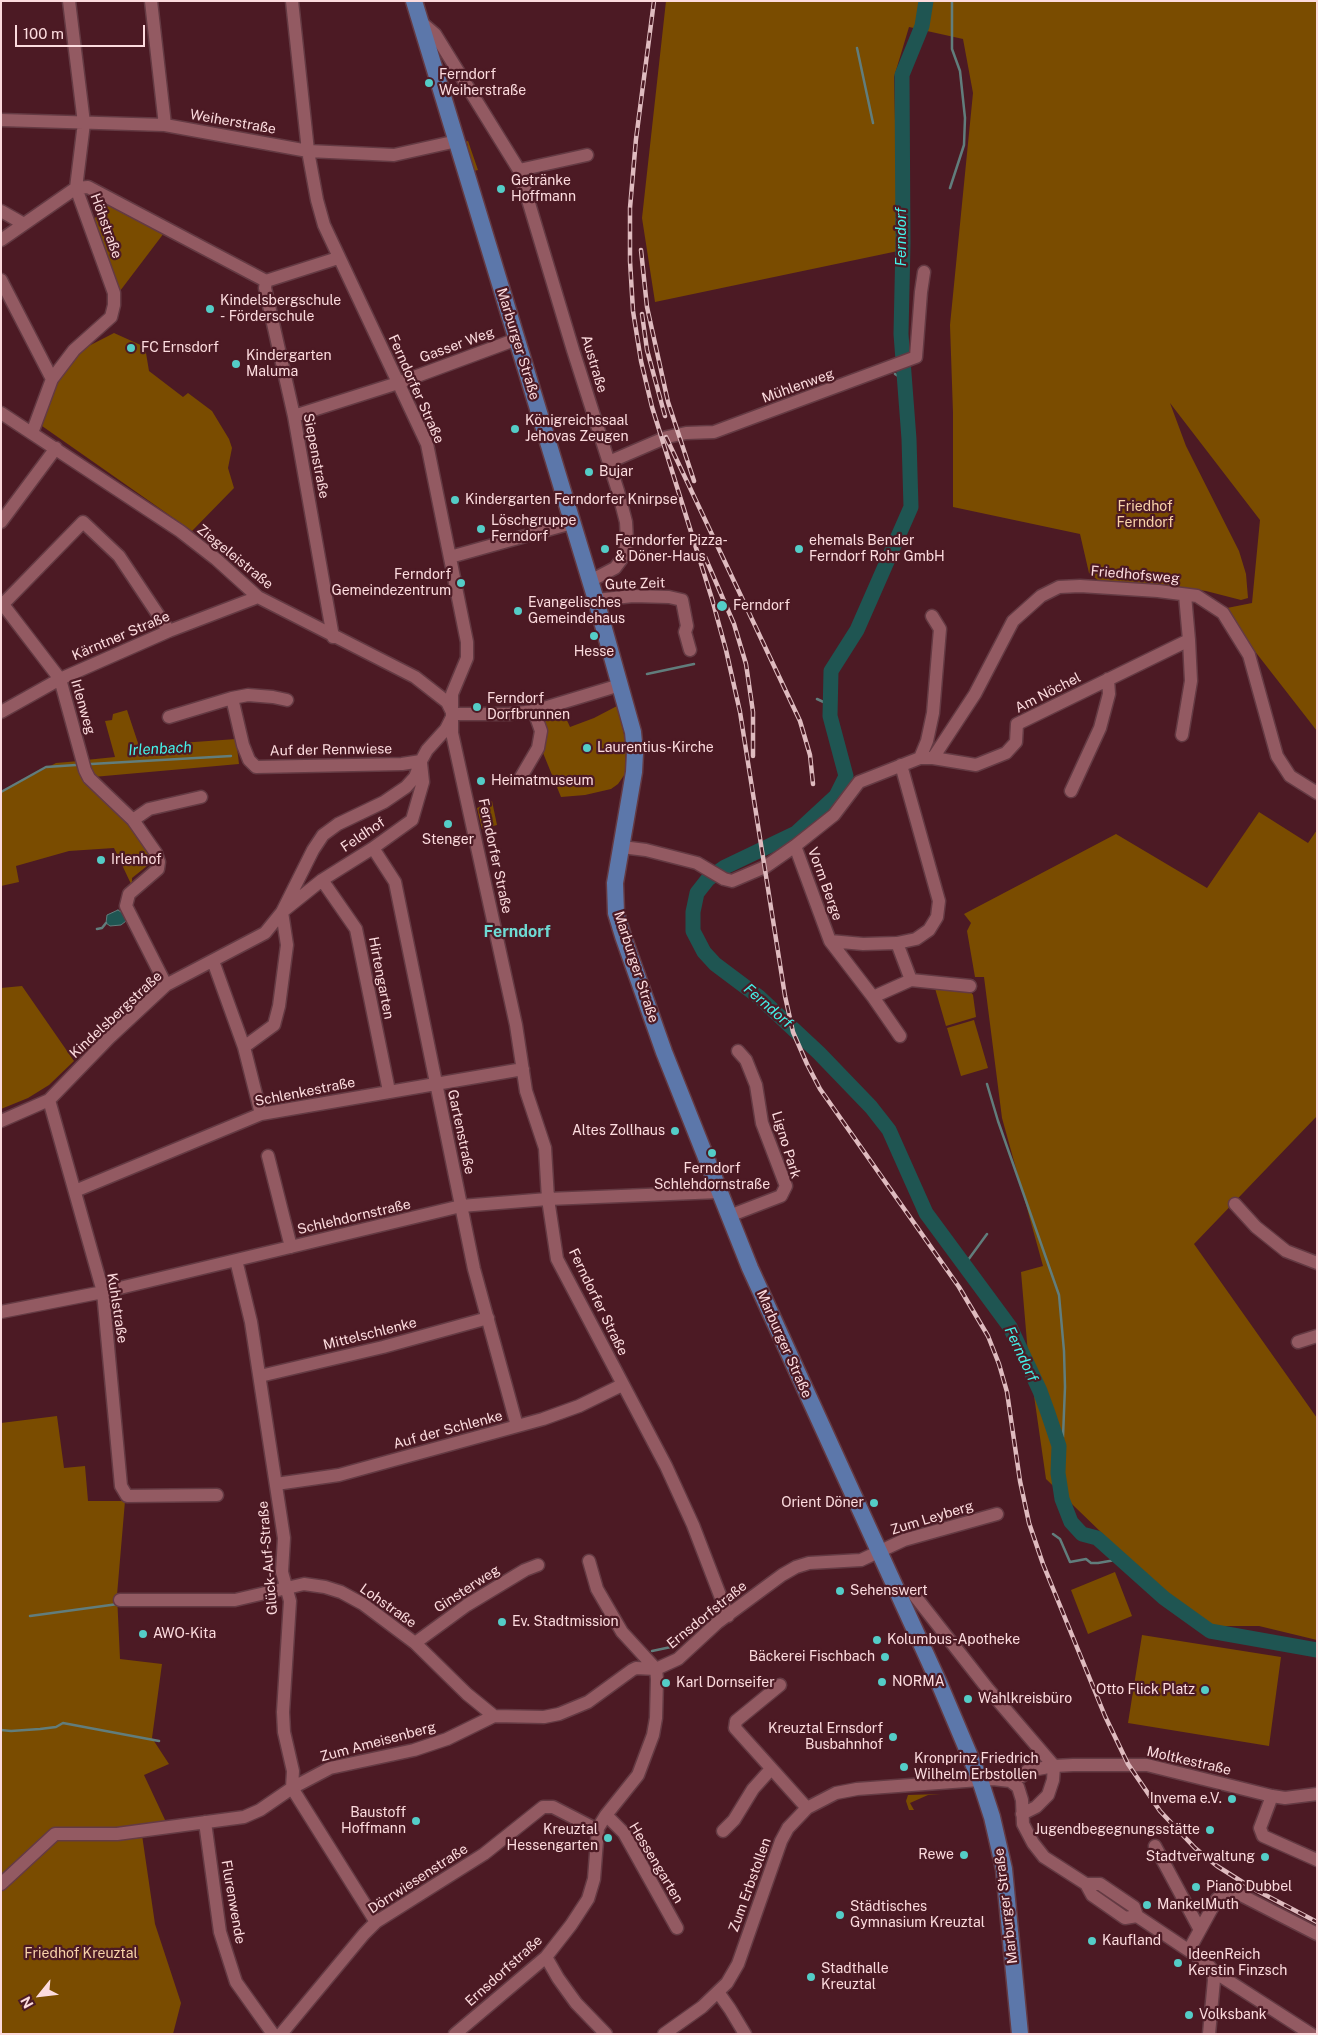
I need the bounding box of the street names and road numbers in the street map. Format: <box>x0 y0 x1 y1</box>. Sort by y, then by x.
street label: Weiherstraße <box>189 106 277 138</box>
street label: Höhstraße <box>86 191 126 261</box>
street label: Marburger Straße <box>493 286 543 402</box>
street label: Gasser Weg <box>417 324 497 366</box>
street label: Ferndorfer Straße <box>384 332 448 446</box>
street label: Austraße <box>577 333 611 395</box>
street label: Mühlenweg <box>760 365 836 407</box>
street label: Siepenstraße <box>299 412 333 500</box>
street label: Ziegeleistraße <box>193 521 277 593</box>
street label: Friedhofsweg <box>1090 563 1180 587</box>
street label: Gute Zeit <box>604 575 666 593</box>
street label: Kärntner Straße <box>70 608 172 664</box>
street label: Am Nöchel <box>1012 669 1084 717</box>
street label: Irlenweg <box>67 678 99 736</box>
street label: Auf der Rennwiese <box>270 741 392 759</box>
street label: Ferndorfer Straße <box>475 797 515 915</box>
street label: Feldhof <box>338 814 388 856</box>
street label: Vorm Berge <box>804 845 846 923</box>
street label: Marburger Straße <box>610 909 662 1025</box>
street label: Hirtengarten <box>365 935 397 1021</box>
street label: Kindelsbergstraße <box>66 968 166 1062</box>
street label: Schlenkestraße <box>253 1074 357 1110</box>
street label: Gartenstraße <box>444 1088 478 1176</box>
street label: Ligno Park <box>768 1109 804 1181</box>
street label: Schlehdornstraße <box>296 1196 412 1238</box>
street label: Ferndorfer Straße <box>565 1246 631 1358</box>
street label: Kuhlstraße <box>103 1272 131 1344</box>
street label: Marburger Straße <box>753 1287 815 1401</box>
street label: Mittelschlenke <box>321 1314 419 1354</box>
street label: Auf der Schlenke <box>392 1407 504 1453</box>
street label: Zum Leyberg <box>888 1497 976 1539</box>
street label: Glück-Auf-Straße <box>255 1500 281 1616</box>
street label: Ginsterweg <box>431 1562 503 1616</box>
street label: Ernsdorfstraße <box>664 1578 750 1652</box>
street label: Lohstraße <box>356 1580 420 1632</box>
street label: Zum Ameisenberg <box>318 1718 438 1766</box>
street label: Moltkestraße <box>1145 1743 1233 1779</box>
street label: Hessengarten <box>625 1819 687 1907</box>
street label: Zum Erbstollen <box>725 1836 775 1934</box>
street label: Dörrwiesenstraße <box>365 1840 471 1918</box>
street label: Marburger Straße <box>991 1847 1021 1965</box>
street label: Flurenwende <box>217 1859 249 1945</box>
street label: Ernsdorfstraße <box>462 1932 546 2010</box>

